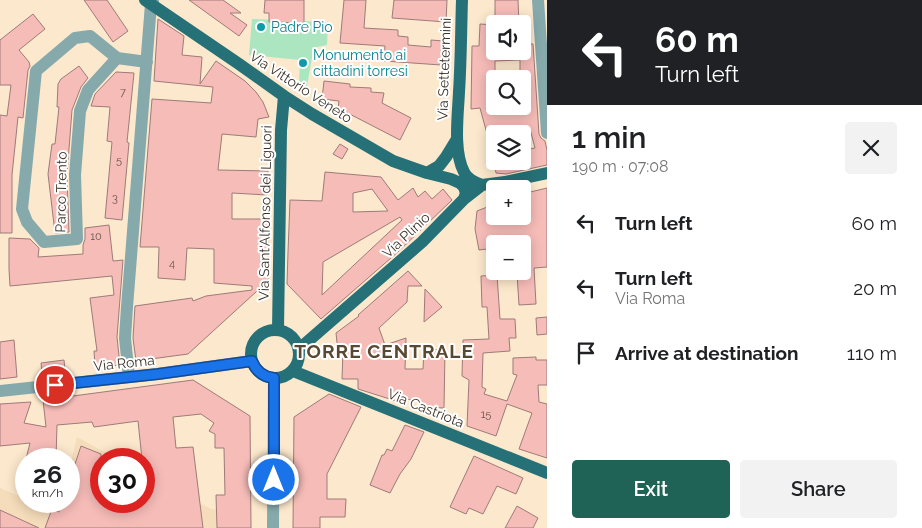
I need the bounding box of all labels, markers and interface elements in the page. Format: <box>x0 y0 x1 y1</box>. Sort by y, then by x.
map controls <box>486 15 531 280</box>
button: sound <box>486 15 531 60</box>
street label: Via Settetermini <box>434 17 454 121</box>
place label: Padre Pio <box>271 19 333 35</box>
text: 60 m <box>655 19 739 60</box>
icon: left <box>572 20 637 85</box>
marker: Padre Pio <box>255 21 267 33</box>
place label: Monumento ai cittadini torresi <box>313 47 408 79</box>
street label: Via Vittorio Veneto <box>247 48 355 126</box>
marker: Monumento ai cittadini torresi <box>297 57 309 69</box>
text: Turn left <box>655 61 739 87</box>
button: search <box>486 70 531 115</box>
house number: 7 <box>120 86 126 99</box>
text: 1 min <box>572 120 647 155</box>
button: close <box>845 122 897 174</box>
street label: Via Sant'Alfonso dei Liguori <box>255 125 275 301</box>
button: layers <box>486 125 531 170</box>
street label: Parco Trento <box>52 151 70 233</box>
house number: 5 <box>116 154 122 167</box>
text: 190 m · 07:08 <box>572 157 669 176</box>
button: + <box>486 180 531 225</box>
house number: 3 <box>112 192 118 205</box>
street label: Via Plinio <box>379 209 433 261</box>
icon: left <box>572 209 600 237</box>
text: Turn left <box>615 212 692 234</box>
text: 60 m <box>852 212 897 234</box>
house number: 10 <box>90 230 102 243</box>
button: − <box>486 235 531 280</box>
house number: 4 <box>169 257 175 270</box>
text: Turn left <box>615 267 692 289</box>
icon: left <box>572 274 600 302</box>
text: 20 m <box>853 277 897 299</box>
text: Via Roma <box>615 289 685 308</box>
icon: arrive <box>572 339 600 367</box>
district label: TORRE CENTRALE <box>294 340 474 362</box>
text: Arrive at destination <box>615 342 799 364</box>
text: 110 m <box>847 342 897 364</box>
street label: Via Roma <box>93 352 155 374</box>
pin <box>34 364 76 406</box>
icon: arrive <box>41 371 69 399</box>
street label: Via Castriota <box>385 385 467 431</box>
house number: 15 <box>481 408 491 421</box>
speed limit sign: 30 <box>90 448 155 513</box>
position arrow <box>247 453 299 505</box>
text: 26 <box>33 459 62 489</box>
button: Exit <box>572 460 730 518</box>
button: Share <box>740 460 897 518</box>
text: km/h <box>32 486 63 500</box>

